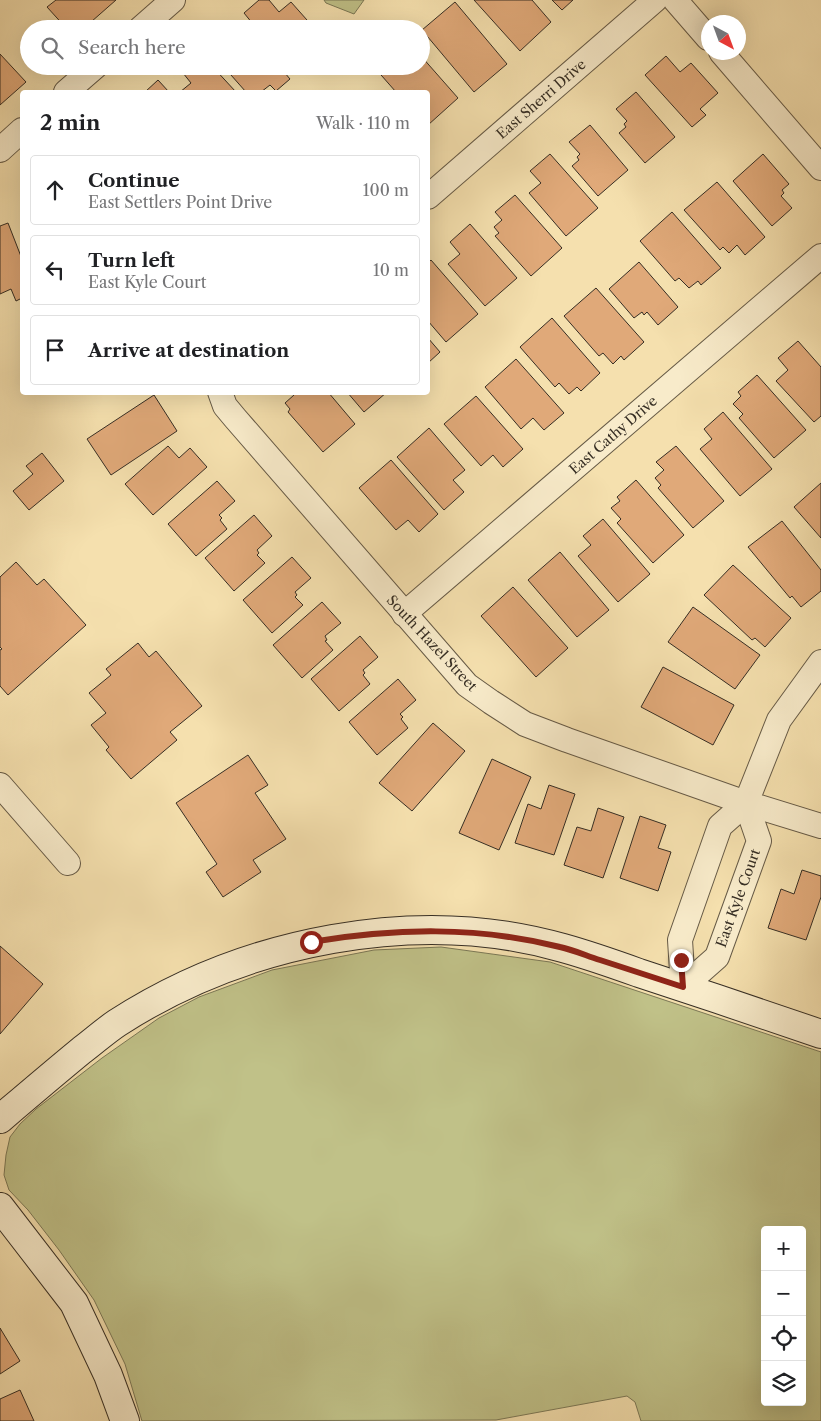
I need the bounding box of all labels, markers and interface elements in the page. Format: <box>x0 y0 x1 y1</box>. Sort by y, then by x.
north arrow <box>701 15 746 60</box>
search box <box>20 20 430 75</box>
icon: search <box>38 34 66 62</box>
text: Search here <box>78 36 186 59</box>
street label: East Sherri Drive <box>492 55 590 143</box>
text: 2 min <box>40 110 100 135</box>
text: Walk · 110 m <box>316 113 410 133</box>
text: Continue <box>88 169 180 192</box>
icon: ahead <box>41 176 69 204</box>
text: 100 m <box>363 180 409 200</box>
text: East Settlers Point Drive <box>88 192 272 212</box>
text: Turn left <box>88 249 175 272</box>
icon: left <box>41 256 69 284</box>
text: 10 m <box>373 260 409 280</box>
text: East Kyle Court <box>88 272 206 292</box>
icon: arrive <box>41 336 69 364</box>
text: Arrive at destination <box>88 339 289 362</box>
street label: East Cathy Drive <box>565 392 661 478</box>
street label: South Hazel Street <box>383 591 481 695</box>
street label: East Kyle Court <box>712 846 764 950</box>
route start <box>300 931 323 954</box>
route end <box>670 949 693 972</box>
map controls <box>761 1226 806 1406</box>
button: + <box>761 1226 806 1271</box>
button: − <box>761 1271 806 1316</box>
button: locate <box>761 1316 806 1361</box>
button: layers <box>761 1361 806 1406</box>

